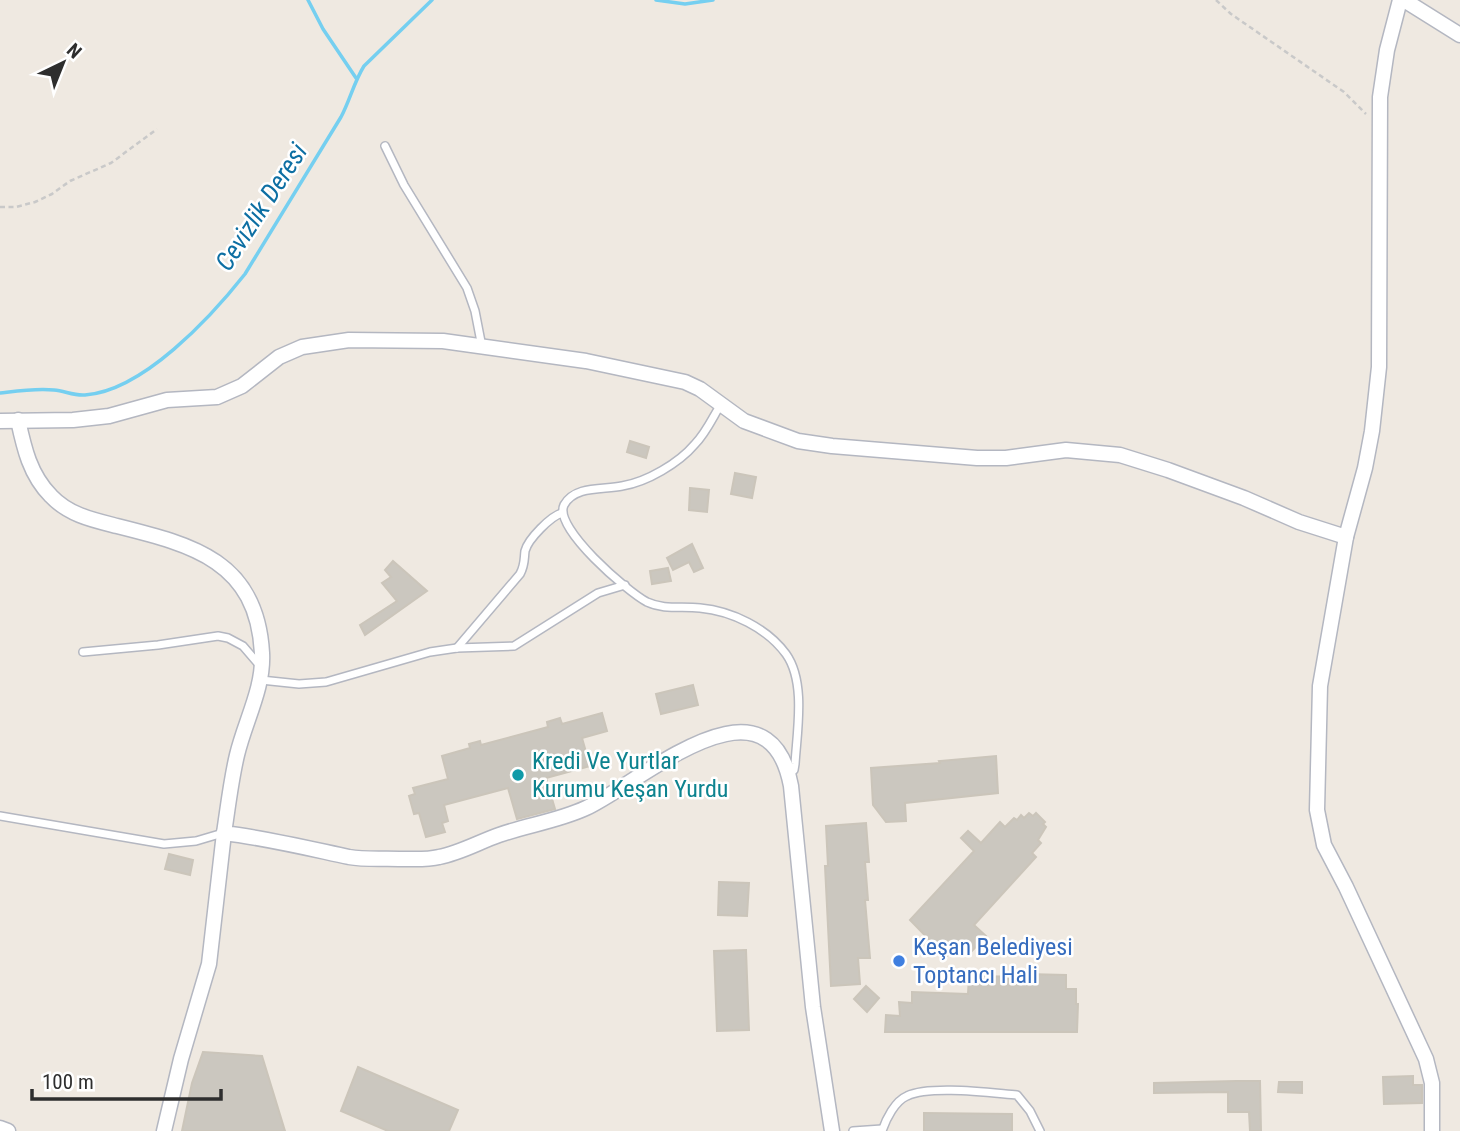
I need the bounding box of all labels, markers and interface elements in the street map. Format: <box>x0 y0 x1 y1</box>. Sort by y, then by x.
north arrow <box>28 28 98 98</box>
text: N <box>62 39 86 63</box>
water label: Cevizlik Deresi <box>209 138 313 276</box>
place label: Kredi Ve Yurtlar Kurumu Keşan Yurdu <box>532 747 728 803</box>
marker: Kredi Ve Yurtlar Kurumu Keşan Yurdu <box>510 767 526 783</box>
place label: Keşan Belediyesi Toptancı Hali <box>913 933 1073 989</box>
marker: Keşan Belediyesi Toptancı Hali <box>891 953 907 969</box>
scale bar <box>32 1058 220 1102</box>
text: 100 m <box>42 1070 94 1094</box>

